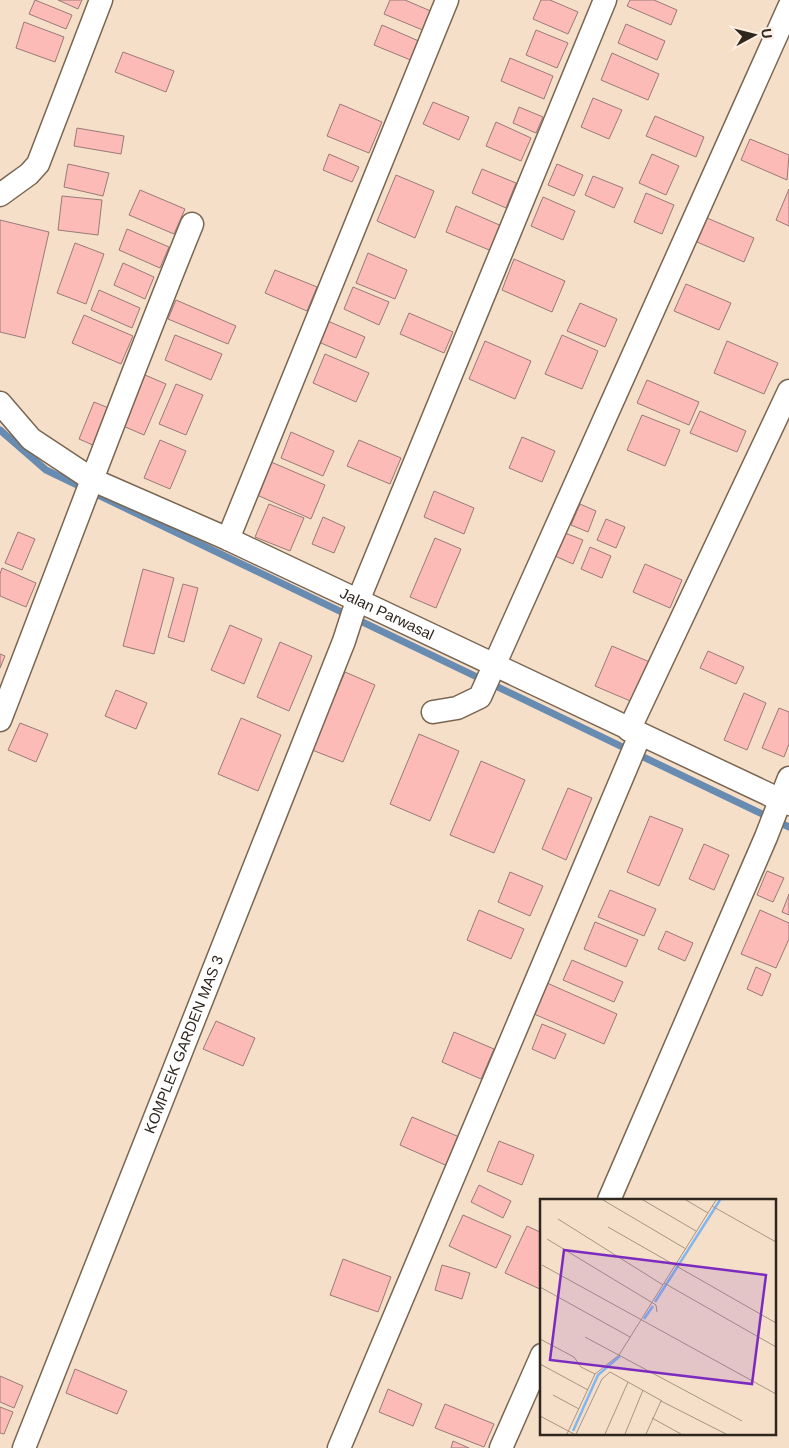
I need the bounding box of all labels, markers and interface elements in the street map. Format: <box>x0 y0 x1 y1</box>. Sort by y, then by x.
north arrow <box>729 10 779 60</box>
text: U <box>758 27 775 39</box>
street label: Jalan Parwasal <box>338 584 437 643</box>
street label: KOMPLEK GARDEN MAS 3 <box>141 953 226 1136</box>
inset map <box>540 1199 776 1436</box>

